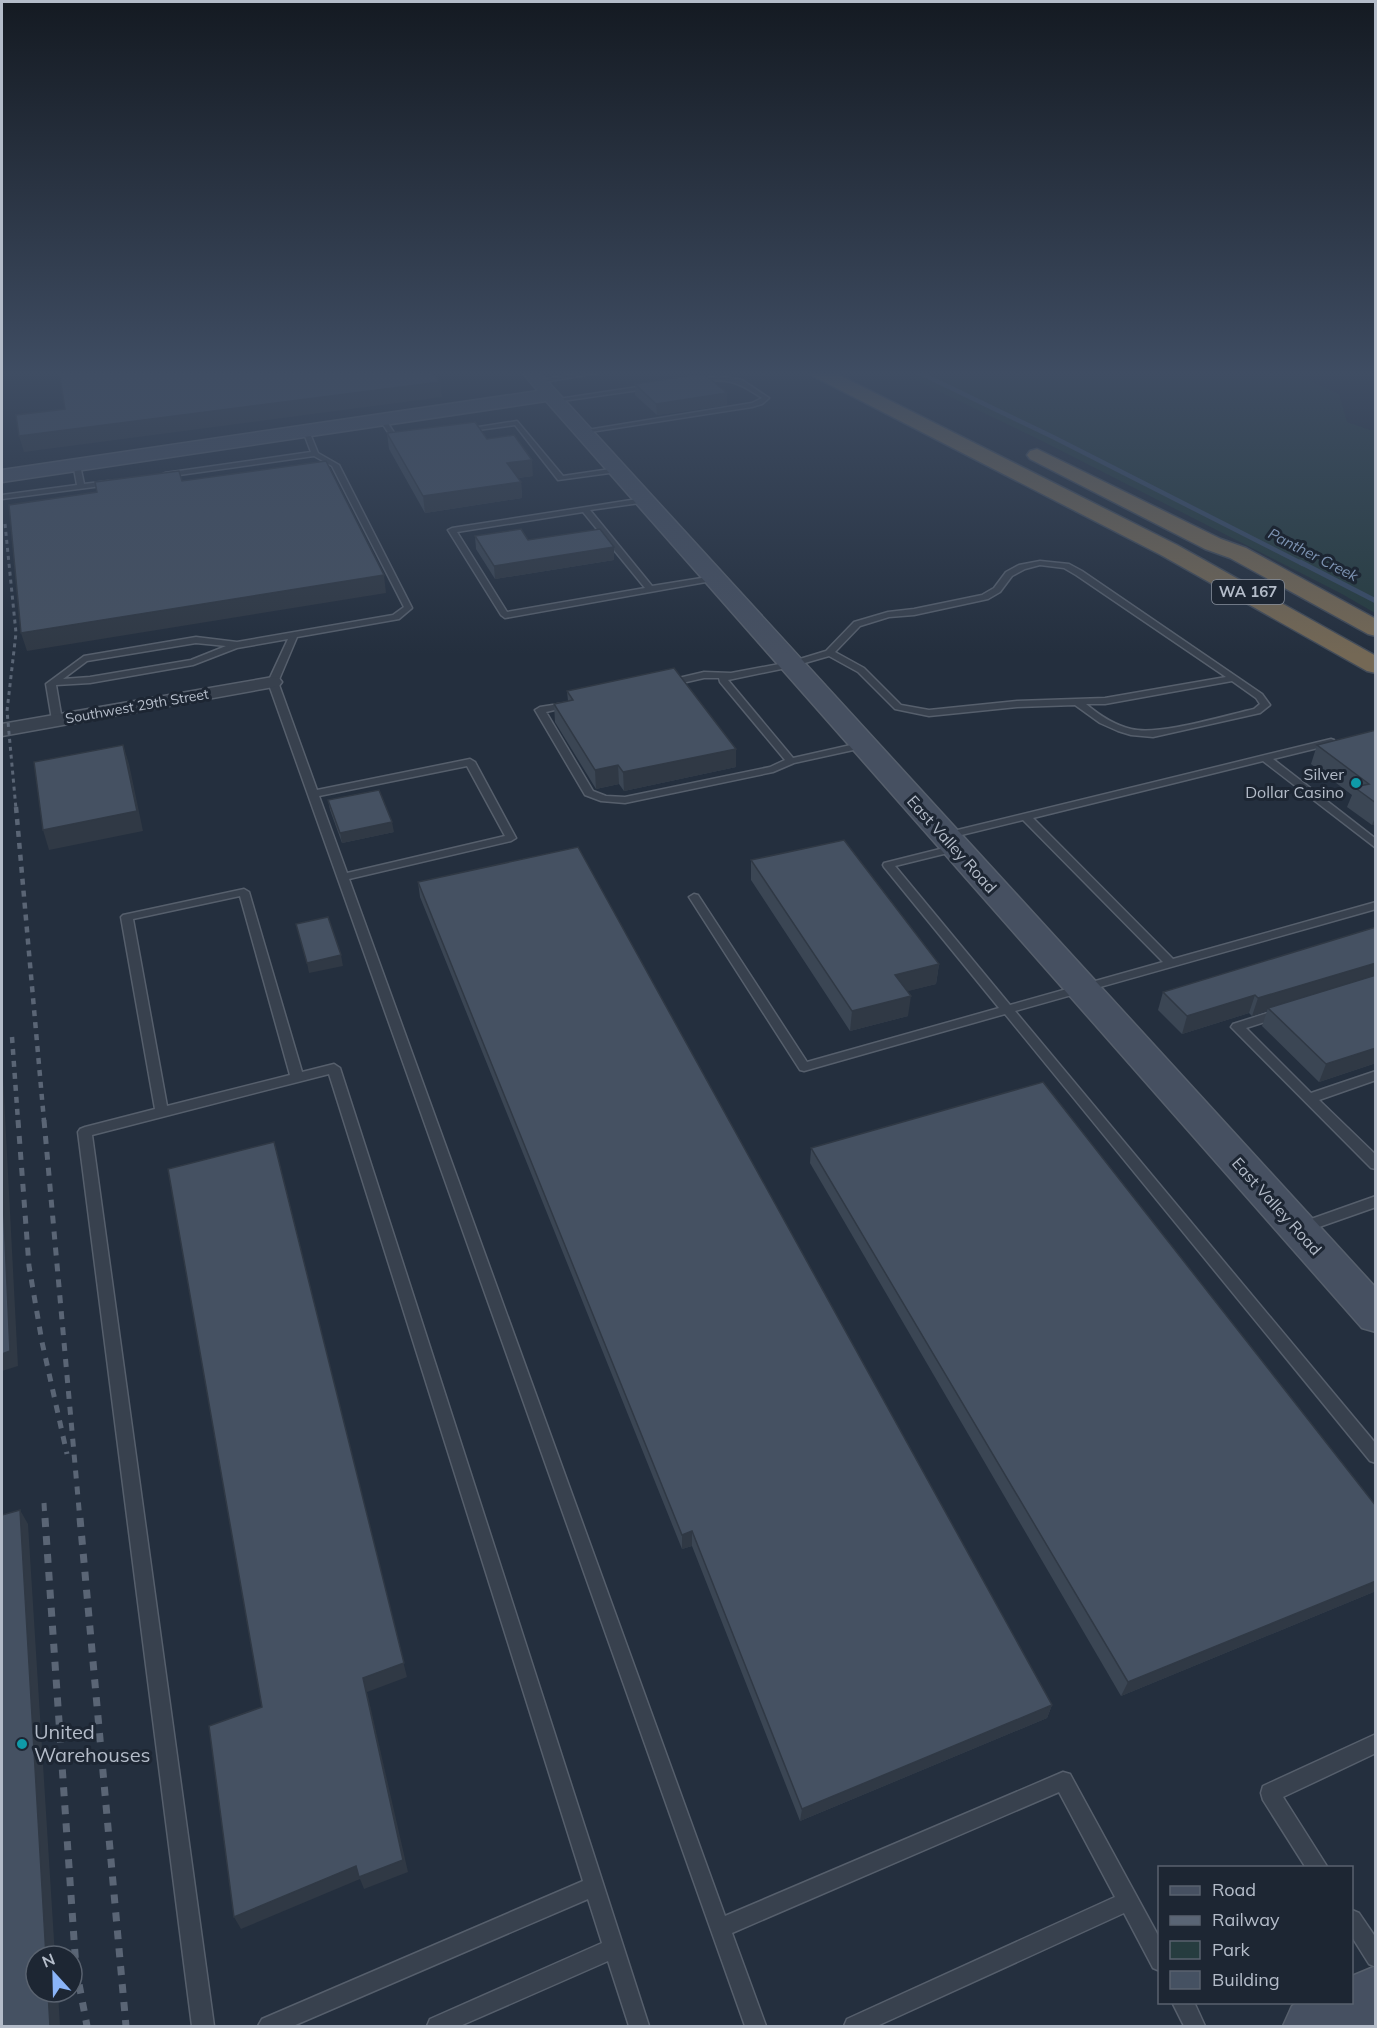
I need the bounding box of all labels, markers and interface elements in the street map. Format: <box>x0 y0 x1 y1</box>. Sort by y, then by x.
water label: Panther Creek <box>1265 524 1363 586</box>
road number: WA 167 <box>1212 580 1284 604</box>
street label: Southwest 29th Street <box>64 685 210 727</box>
place label: Silver Dollar Casino <box>1245 764 1344 802</box>
marker: Silver Dollar Casino <box>1349 776 1363 790</box>
street label: East Valley Road <box>903 791 1001 897</box>
street label: East Valley Road <box>1228 1153 1326 1259</box>
place label: United Warehouses <box>34 1719 151 1767</box>
marker: United Warehouses <box>15 1737 29 1751</box>
legend <box>1158 1866 1353 2004</box>
text: Road <box>1212 1878 1256 1901</box>
text: Railway <box>1212 1908 1280 1931</box>
text: Park <box>1212 1938 1251 1961</box>
north arrow <box>24 1944 84 2004</box>
text: N <box>39 1949 58 1972</box>
text: Building <box>1212 1968 1280 1991</box>

